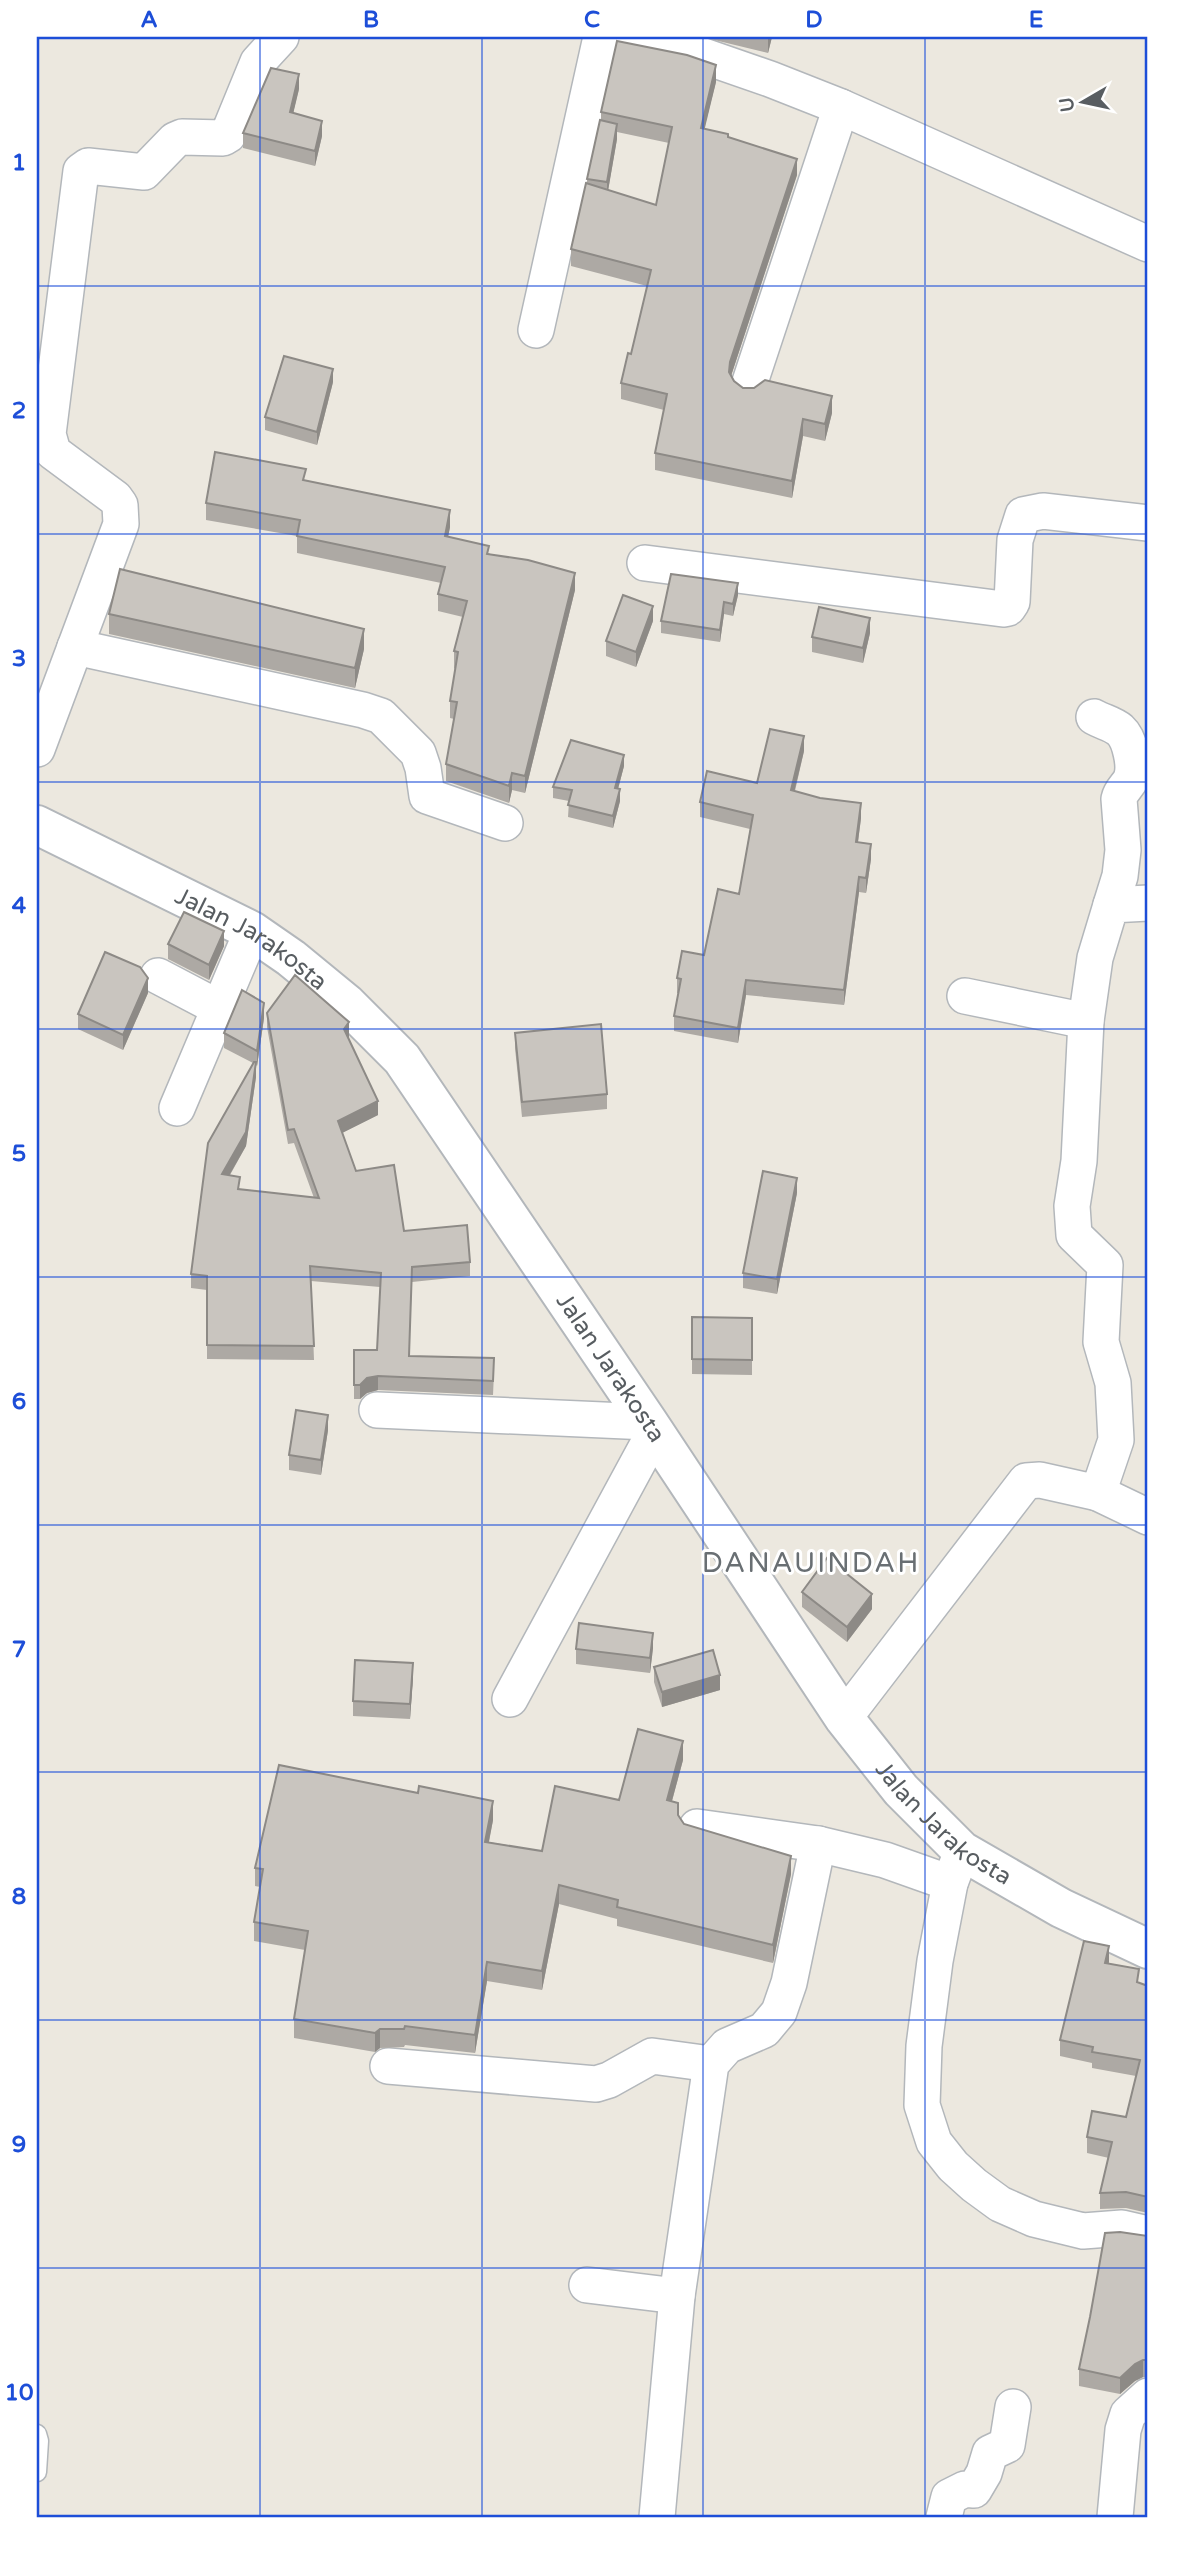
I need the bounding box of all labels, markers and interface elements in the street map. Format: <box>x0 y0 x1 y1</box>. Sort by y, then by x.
text: A <box>140 6 158 34</box>
text: B <box>363 6 379 34</box>
text: C <box>584 6 600 34</box>
text: D <box>805 6 823 34</box>
text: E <box>1029 6 1043 34</box>
north arrow <box>1048 66 1118 136</box>
text: U <box>1055 96 1079 113</box>
text: 1 <box>12 149 26 177</box>
text: 2 <box>12 397 26 425</box>
text: 3 <box>12 645 26 673</box>
street label: Jalan Jarakosta <box>170 881 333 997</box>
text: 4 <box>12 892 27 920</box>
text: 5 <box>12 1140 26 1168</box>
street label: Jalan Jarakosta <box>550 1288 671 1448</box>
text: 6 <box>12 1388 26 1416</box>
district label: DANAUINDAH <box>702 1546 920 1580</box>
text: 7 <box>12 1636 26 1664</box>
street label: Jalan Jarakosta <box>869 1756 1017 1891</box>
text: 8 <box>12 1883 26 1911</box>
text: 9 <box>12 2131 26 2159</box>
text: 10 <box>5 2379 33 2407</box>

